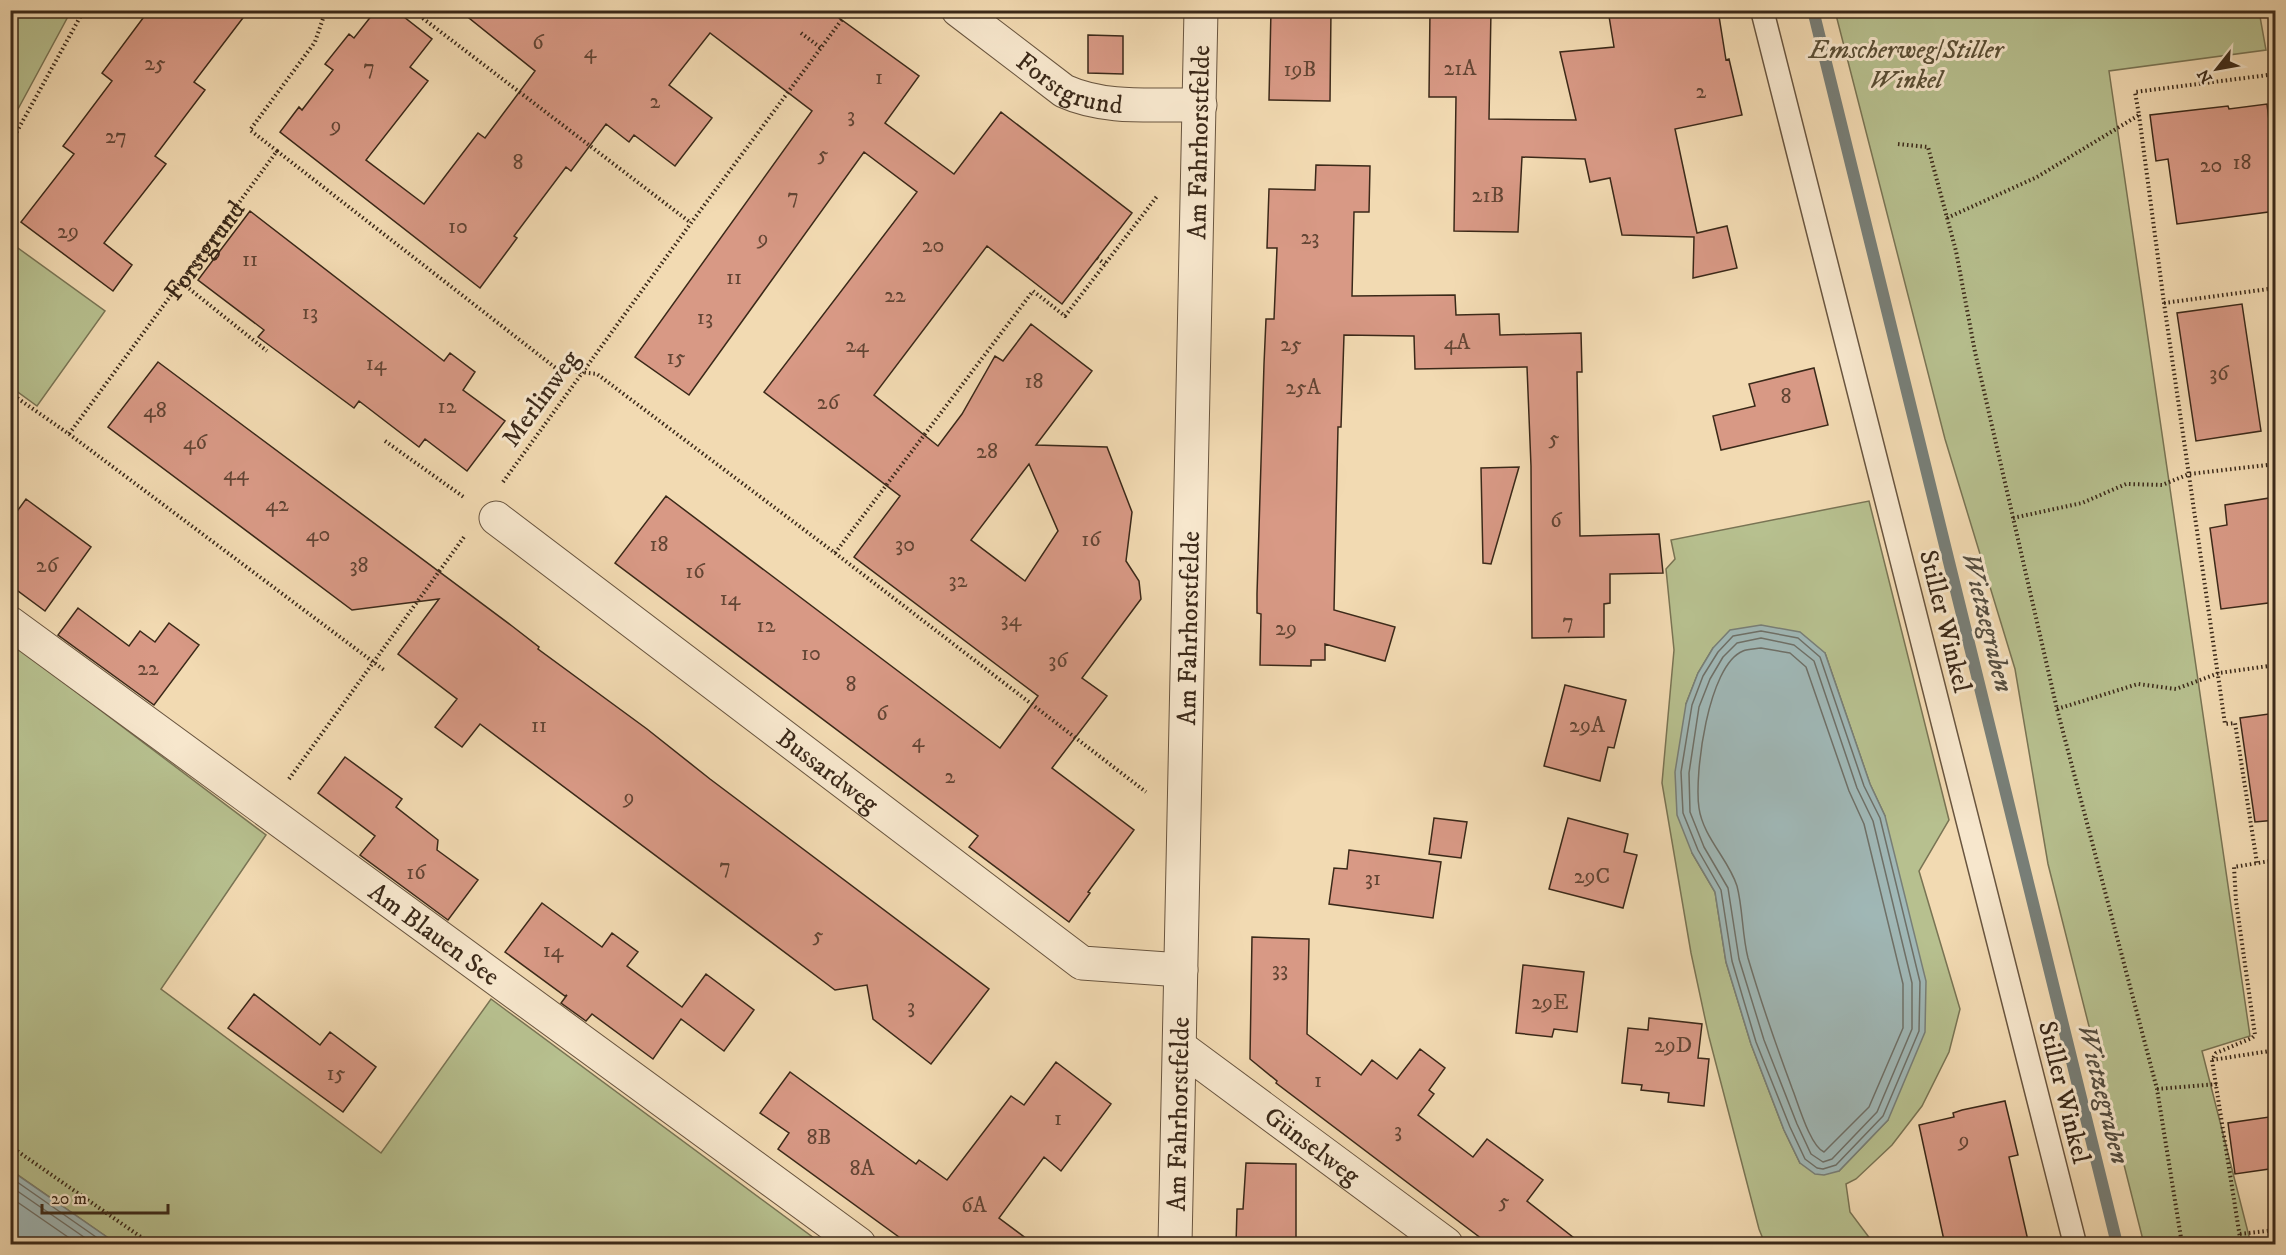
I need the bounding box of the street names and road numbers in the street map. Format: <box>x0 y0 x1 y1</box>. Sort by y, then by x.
street label: Am Fahrhorstfelde <box>1181 45 1218 240</box>
street label: Forstgrund <box>1009 46 1124 122</box>
street label: Forstgrund <box>158 195 253 307</box>
street label: Merlinweg <box>495 344 588 454</box>
street label: Am Fahrhorstfelde <box>1171 531 1208 726</box>
street label: Stiller Winkel <box>1911 547 1978 696</box>
street label: Bussardweg <box>769 722 885 821</box>
street label: Am Blauen See <box>362 876 506 994</box>
street label: Am Fahrhorstfelde <box>1161 1017 1198 1212</box>
street label: Stiller Winkel <box>2030 1018 2097 1167</box>
street label: Günselweg <box>1257 1100 1367 1193</box>

